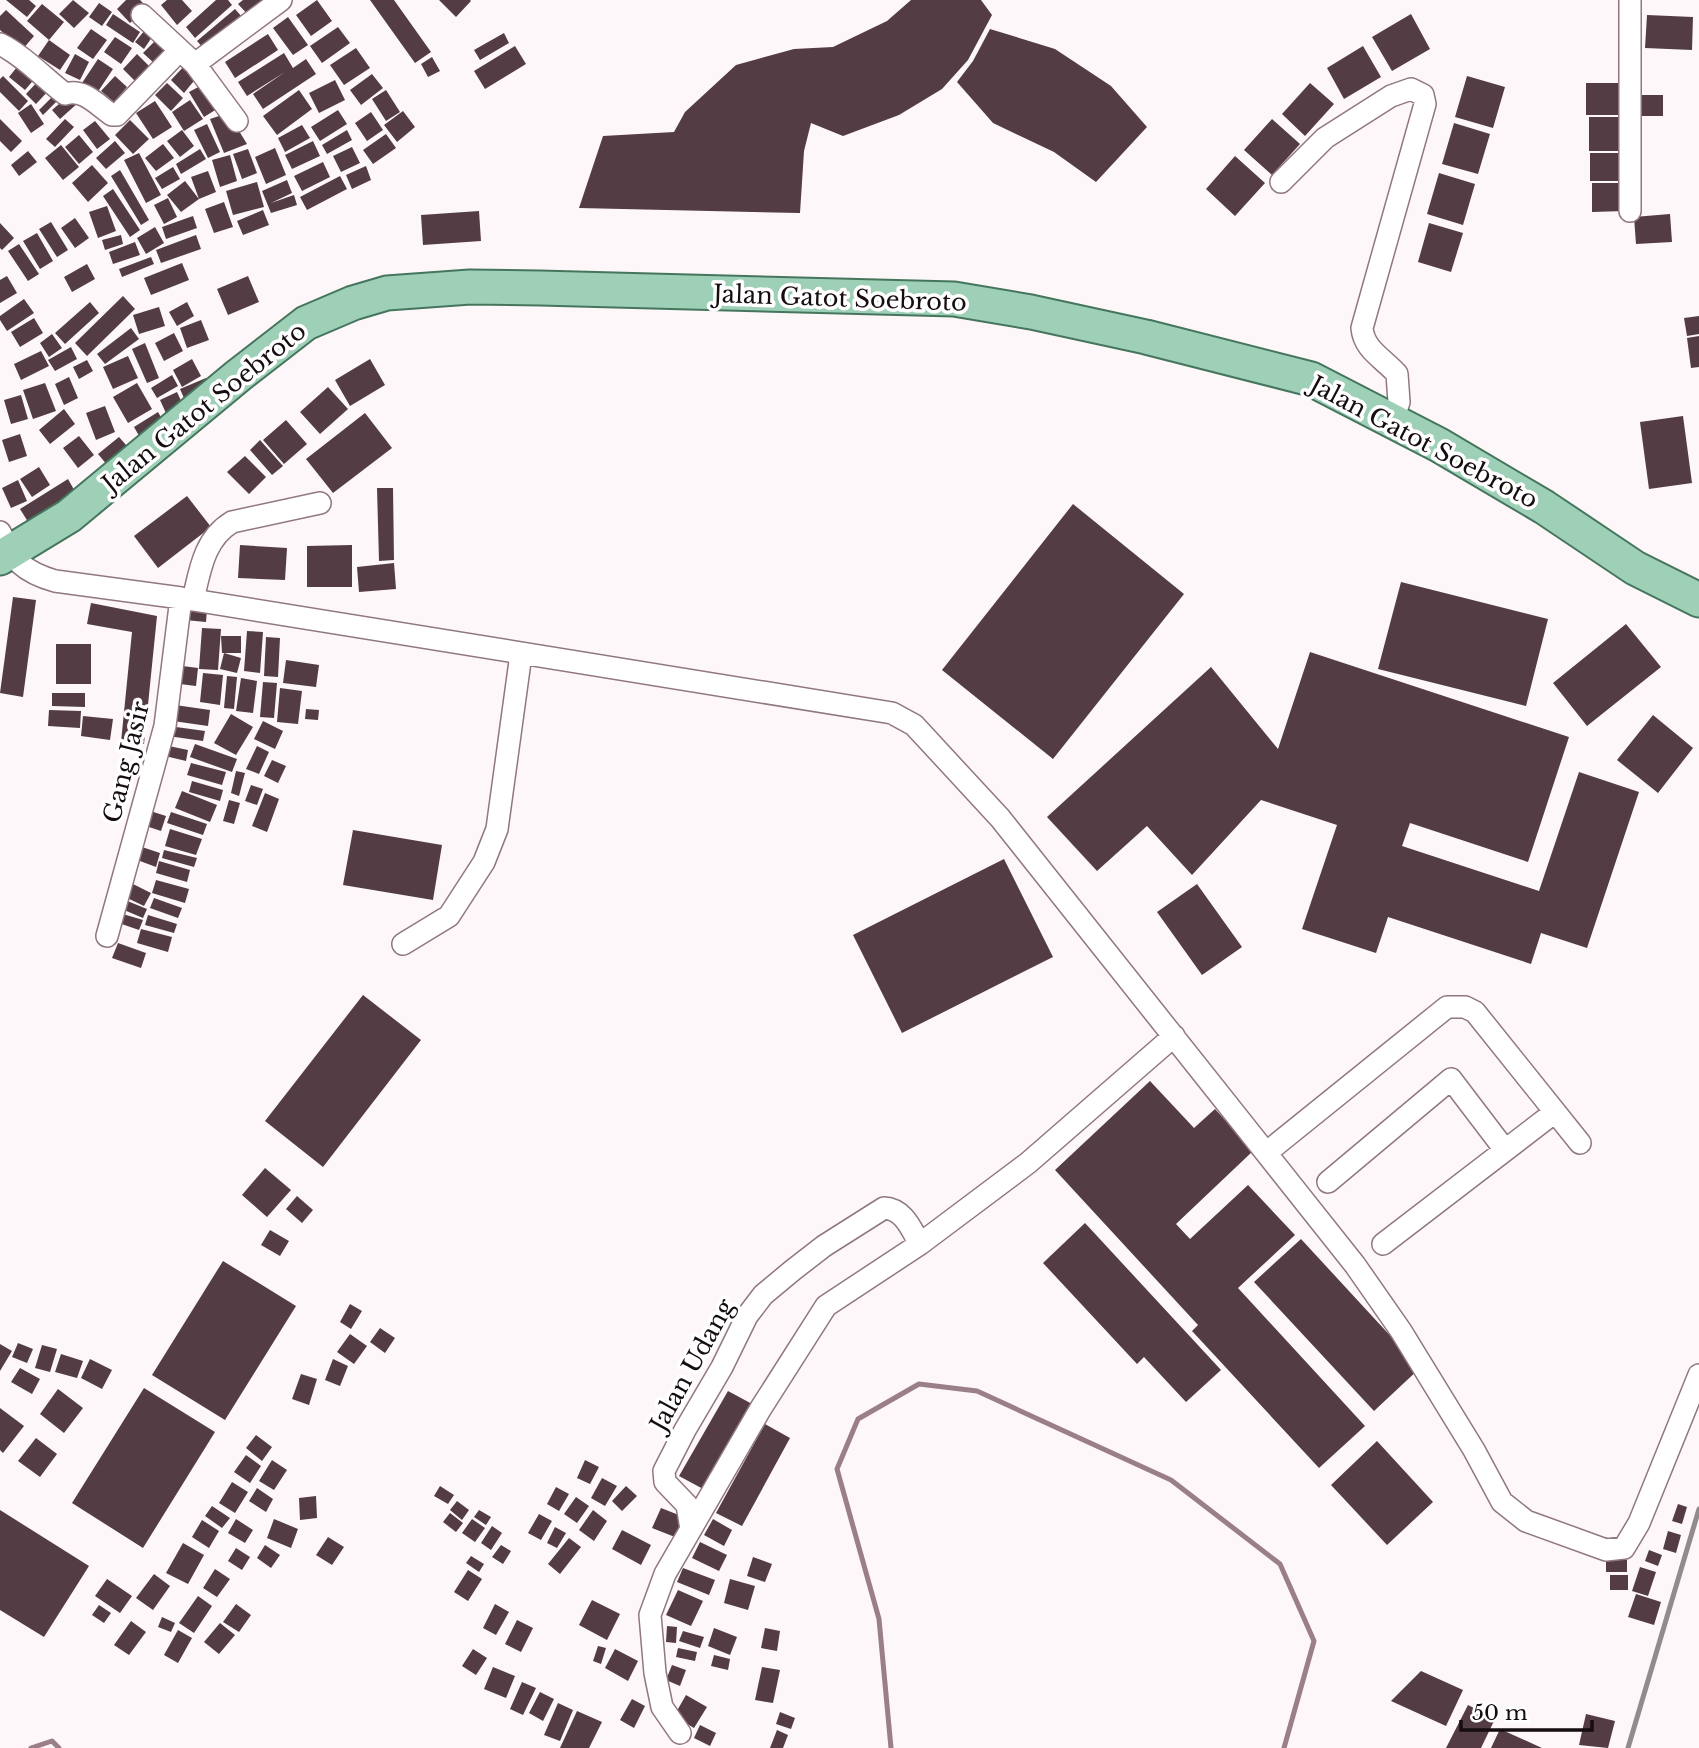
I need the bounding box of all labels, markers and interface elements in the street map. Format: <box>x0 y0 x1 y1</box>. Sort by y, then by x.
street label: Jalan Gatot Soebroto <box>710 279 967 317</box>
street label: Jalan Gatot Soebroto <box>94 316 312 500</box>
street label: Jalan Gatot Soebroto <box>1303 368 1543 514</box>
street label: Gang Jasir <box>97 698 155 826</box>
street label: Jalan Udang <box>642 1293 741 1439</box>
scale bar <box>1461 1688 1592 1732</box>
text: 50 m <box>1472 1700 1528 1726</box>

